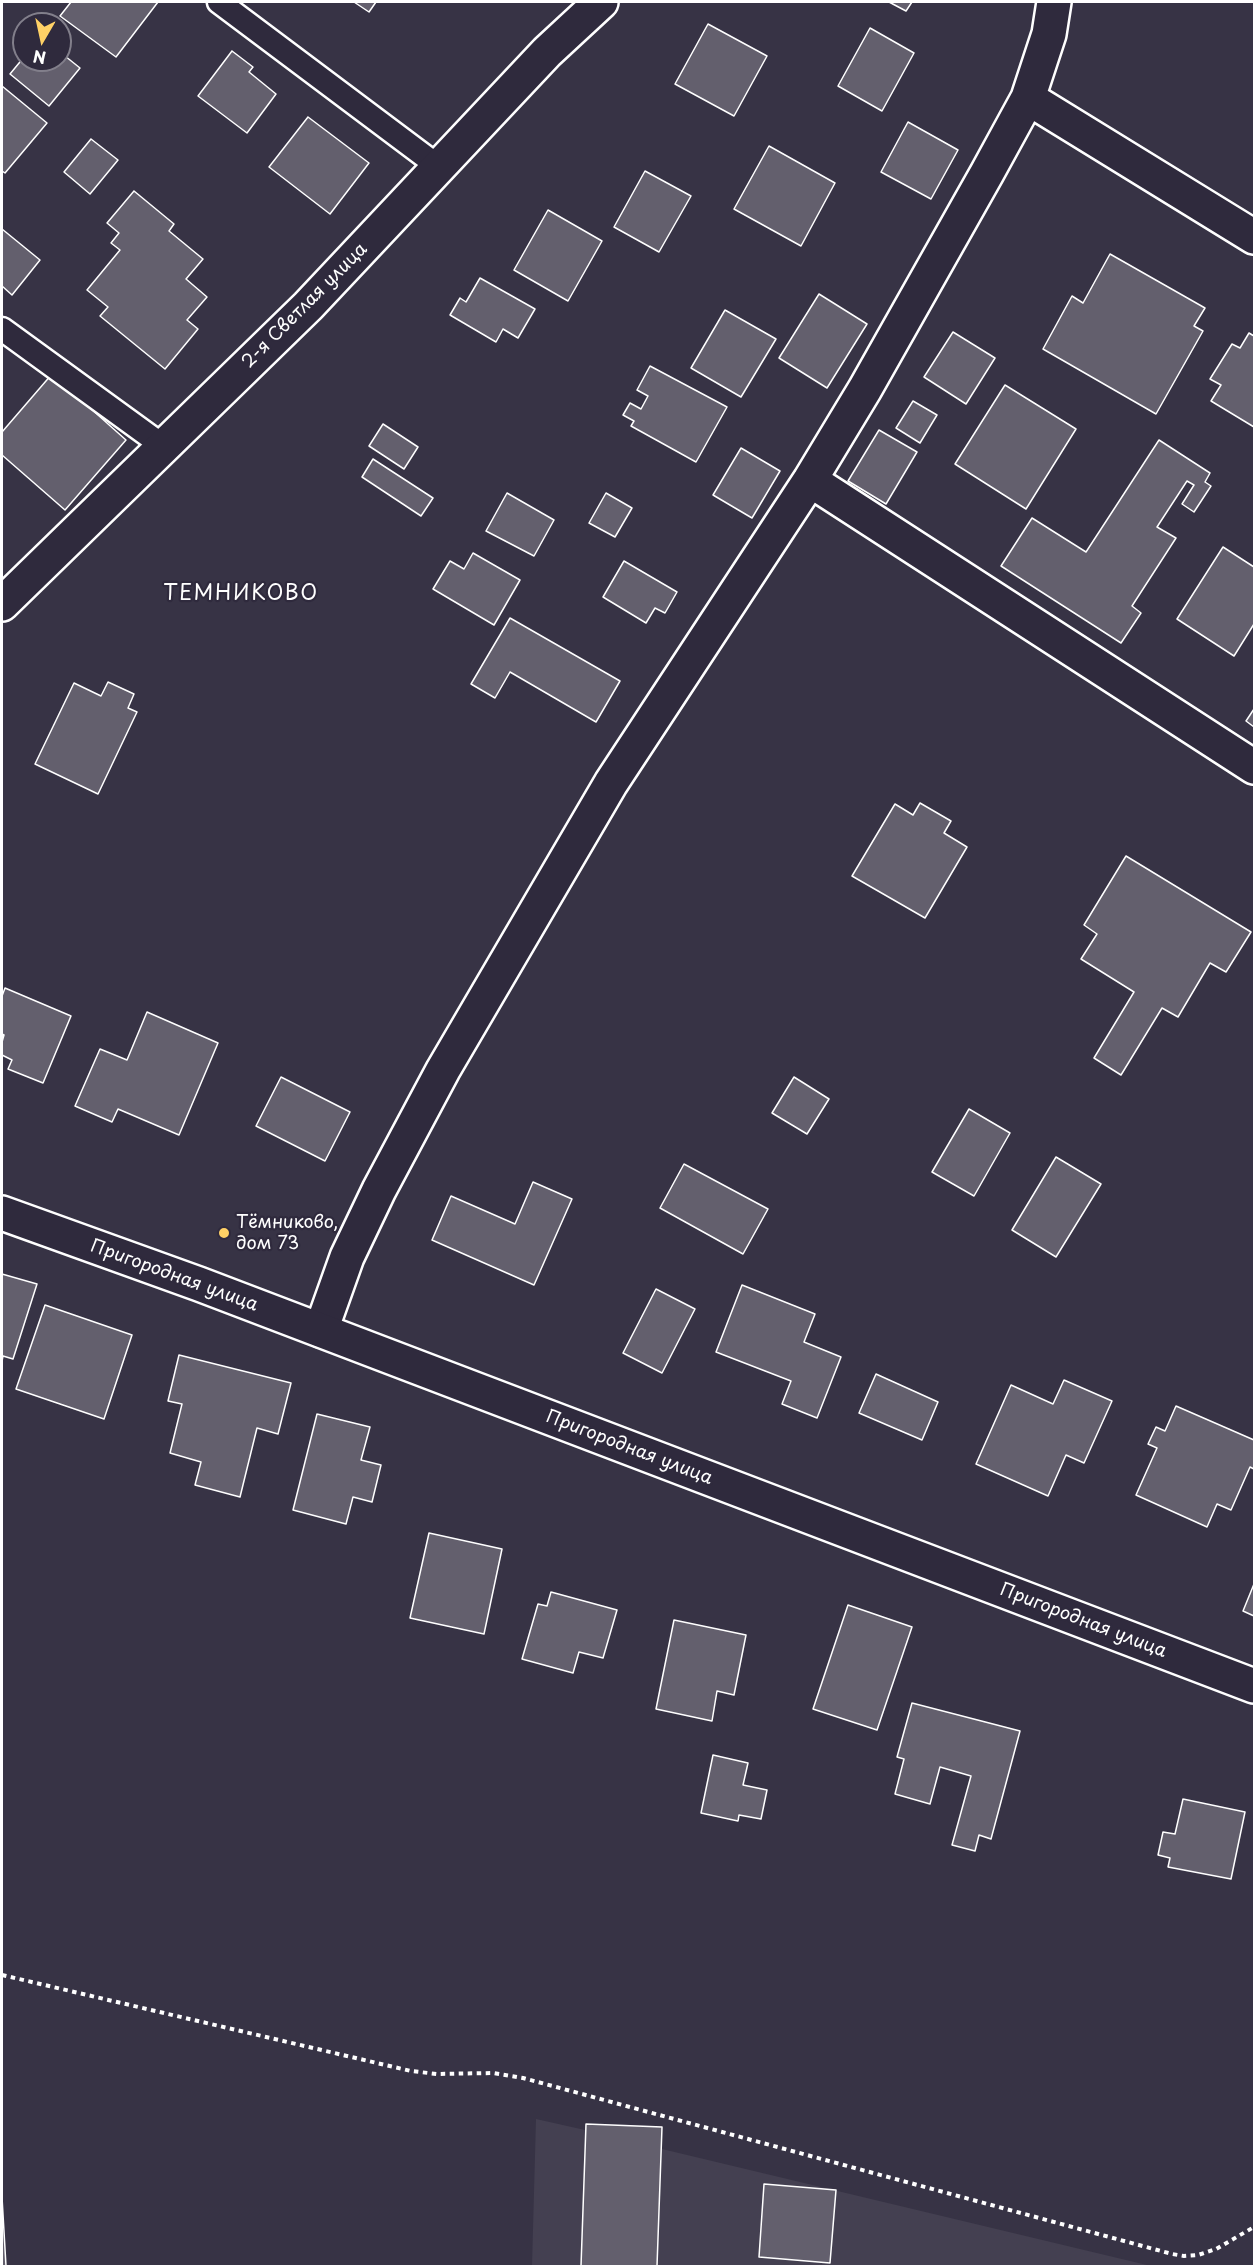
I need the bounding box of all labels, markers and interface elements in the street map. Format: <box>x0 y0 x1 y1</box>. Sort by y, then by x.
north arrow <box>12 12 72 72</box>
text: N <box>31 45 48 71</box>
street label: 2-я Светлая улица <box>238 239 372 373</box>
district label: ТЕМНИКОВО <box>164 581 318 607</box>
place label: Тёмниково, дом 73 <box>236 1212 338 1254</box>
marker: Тёмниково, дом 73 <box>217 1226 231 1240</box>
street label: Пригородная улица <box>87 1236 261 1316</box>
street label: Пригородная улица <box>543 1406 715 1490</box>
street label: Пригородная улица <box>997 1579 1169 1663</box>

